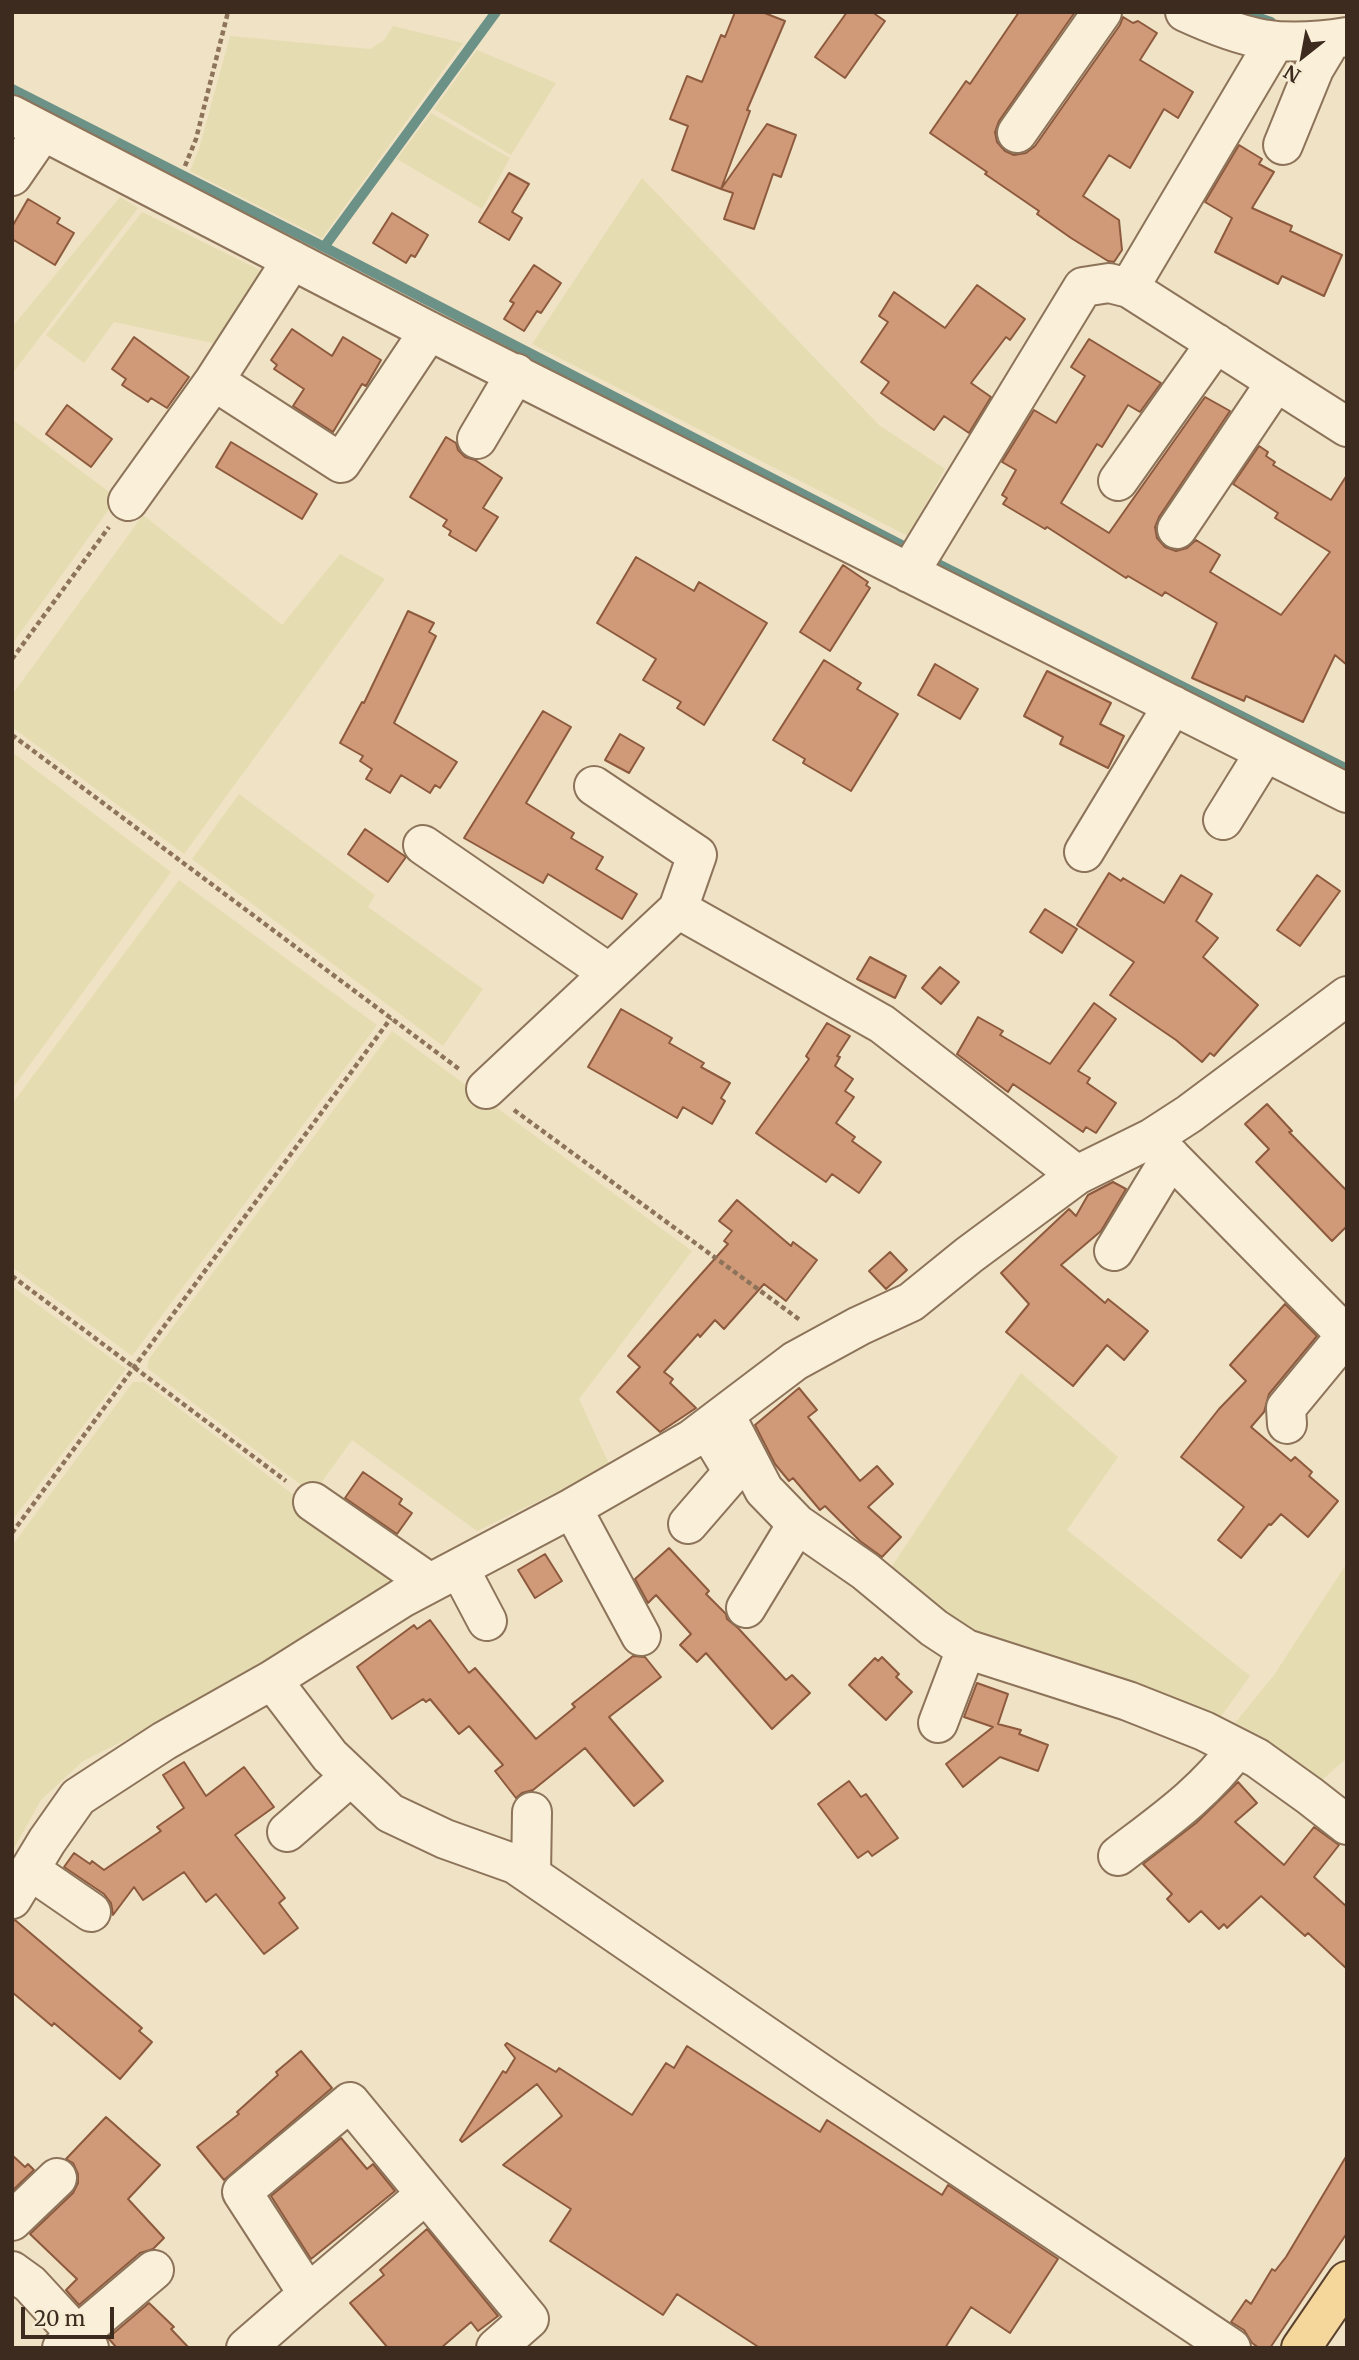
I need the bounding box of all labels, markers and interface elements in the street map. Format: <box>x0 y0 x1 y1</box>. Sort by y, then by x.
north arrow <box>1268 21 1338 91</box>
text: N <box>1280 60 1305 88</box>
scale bar <box>24 2294 117 2338</box>
text: 20 m <box>34 2305 85 2332</box>

